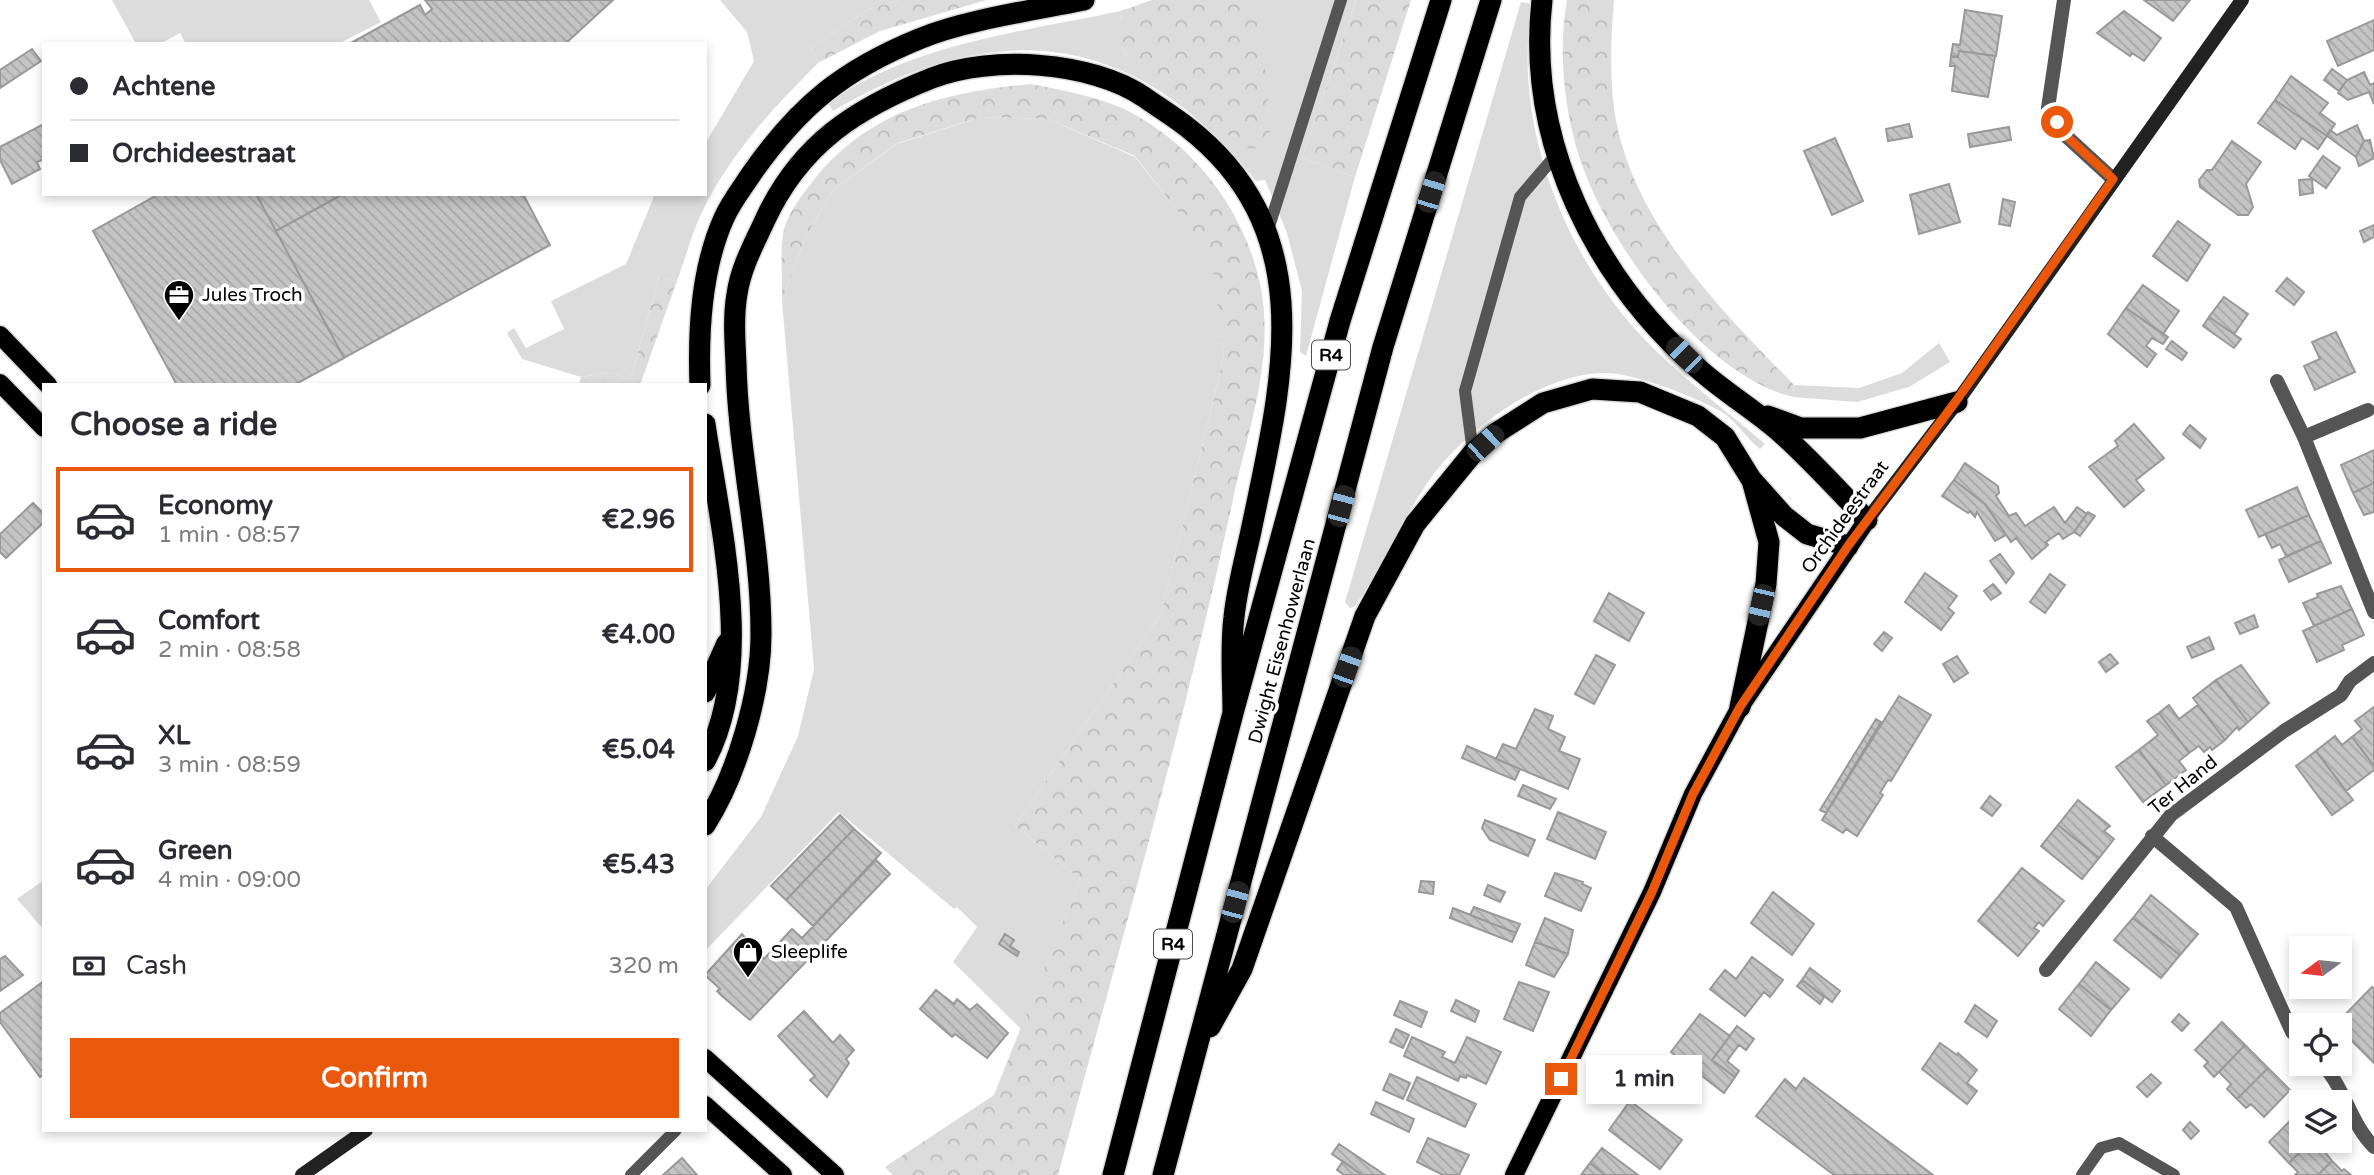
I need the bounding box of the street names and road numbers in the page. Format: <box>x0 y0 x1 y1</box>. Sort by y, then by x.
road number: R4 <box>1312 340 1350 370</box>
street label: Orchideestraat <box>1797 456 1893 578</box>
street label: Dwight Eisenhowerlaan <box>1244 536 1320 746</box>
street label: Ter Hand <box>2144 751 2222 819</box>
road number: R4 <box>1154 930 1192 959</box>

